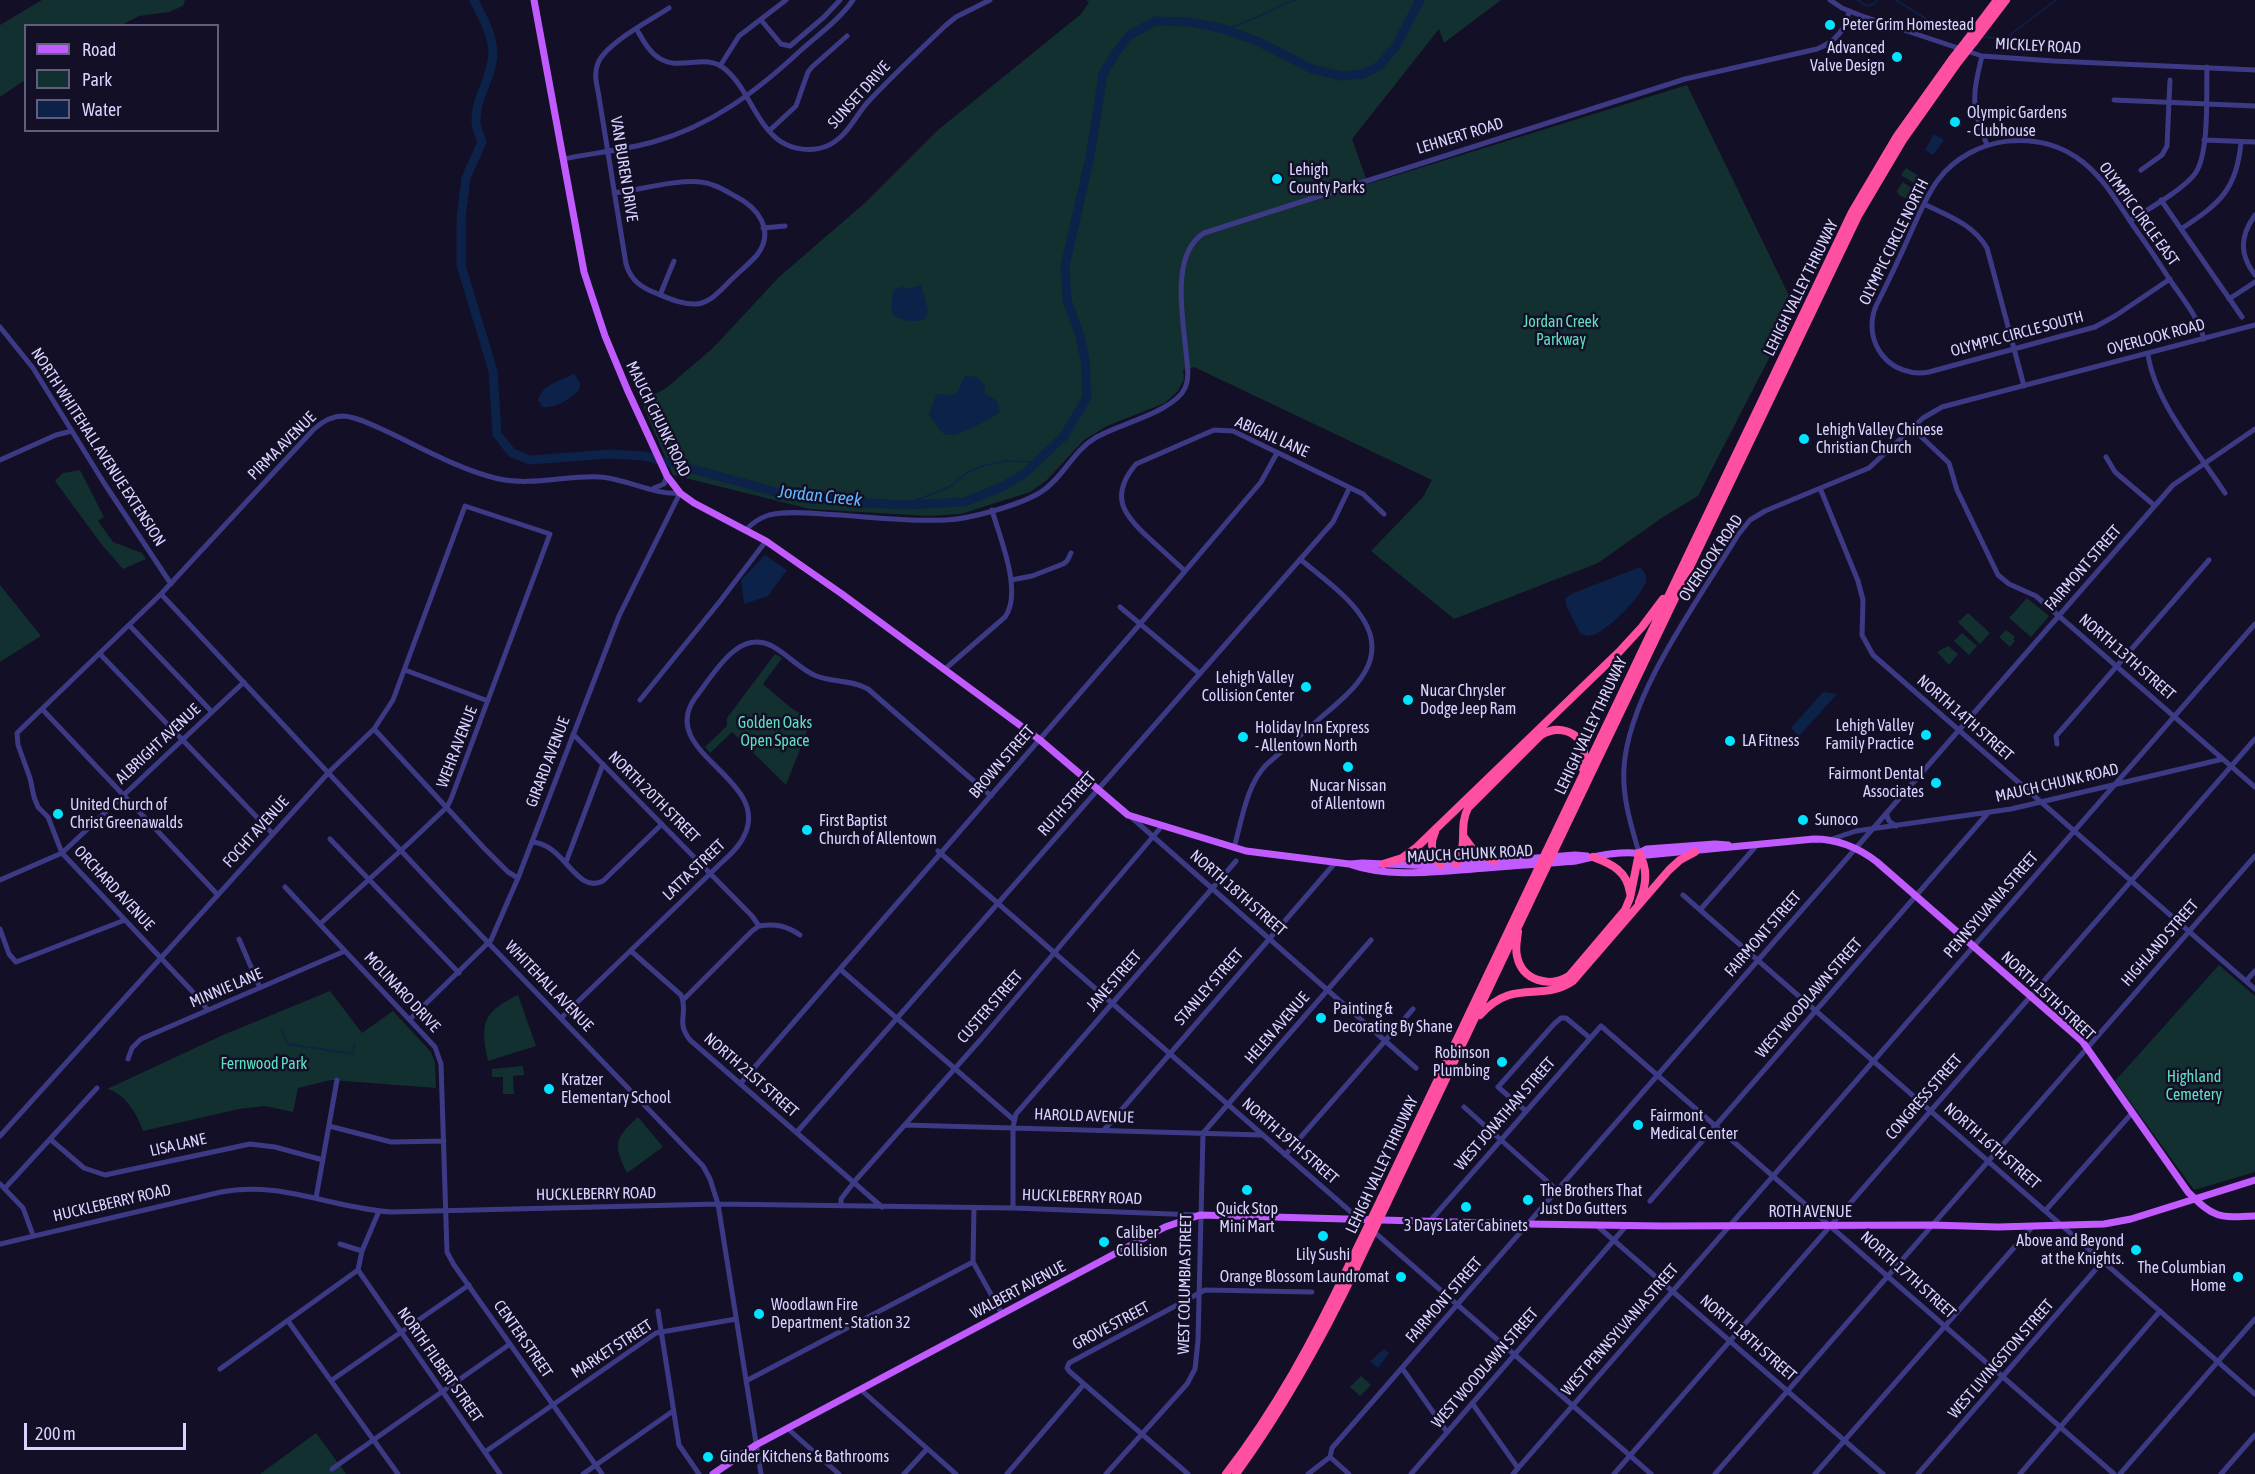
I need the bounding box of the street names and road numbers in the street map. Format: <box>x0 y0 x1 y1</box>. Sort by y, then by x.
street label: MICKLEY ROAD <box>1994 34 2082 58</box>
street label: SUNSET DRIVE <box>824 57 894 133</box>
street label: LEHNERT ROAD <box>1414 114 1506 158</box>
street label: VAN BUREN DRIVE <box>606 115 642 223</box>
street label: OLYMPIC CIRCLE EAST <box>2095 158 2183 270</box>
street label: OLYMPIC CIRCLE NORTH <box>1855 176 1933 308</box>
street label: LEHIGH VALLEY THRUWAY <box>1760 217 1842 359</box>
street label: OLYMPIC CIRCLE SOUTH <box>1948 307 2086 361</box>
street label: OVERLOOK ROAD <box>2105 315 2207 359</box>
street label: NORTH WHITEHALL AVENUE EXTENSION <box>27 344 169 550</box>
street label: MAUCH CHUNK ROAD <box>622 358 694 480</box>
street label: PIRMA AVENUE <box>244 408 320 484</box>
street label: ABIGAIL LANE <box>1232 412 1312 462</box>
street label: OVERLOOK ROAD <box>1675 511 1747 605</box>
street label: FAIRMONT STREET <box>2041 521 2125 615</box>
street label: NORTH 13TH STREET <box>2075 610 2179 704</box>
street label: LEHIGH VALLEY THRUWAY <box>1551 654 1631 798</box>
street label: NORTH 14TH STREET <box>1913 671 2017 765</box>
street label: ALBRIGHT AVENUE <box>112 700 204 788</box>
street label: WEHR AVENUE <box>433 704 481 790</box>
street label: GIRARD AVENUE <box>522 714 574 810</box>
street label: BROWN STREET <box>965 722 1039 802</box>
street label: NORTH 20TH STREET <box>604 747 704 847</box>
street label: MAUCH CHUNK ROAD <box>1993 759 2121 807</box>
street label: RUTH STREET <box>1034 768 1100 840</box>
street label: FOCHT AVENUE <box>219 792 293 872</box>
street label: LATTA STREET <box>659 836 729 904</box>
street label: MAUCH CHUNK ROAD <box>1407 841 1533 867</box>
street label: ORCHARD AVENUE <box>70 842 158 934</box>
street label: NORTH 18TH STREET <box>1186 846 1290 940</box>
street label: PENNSYLVANIA STREET <box>1940 848 2042 962</box>
street label: FAIRMONT STREET <box>1721 887 1805 981</box>
street label: HIGHLAND STREET <box>2117 896 2203 990</box>
street label: WEST WOODLAWN STREET <box>1752 934 1866 1062</box>
street label: WHITEHALL AVENUE <box>501 937 597 1035</box>
street label: STANLEY STREET <box>1171 945 1247 1029</box>
street label: JANE STREET <box>1083 947 1145 1015</box>
street label: MOLINARO DRIVE <box>360 948 444 1036</box>
street label: NORTH 15TH STREET <box>1997 948 2099 1044</box>
street label: MINNIE LANE <box>187 964 265 1012</box>
street label: CUSTER STREET <box>953 967 1027 1047</box>
street label: HELEN AVENUE <box>1241 988 1313 1068</box>
street label: NORTH 21ST STREET <box>700 1029 802 1121</box>
street label: CONGRESS STREET <box>1882 1050 1966 1144</box>
street label: WEST JONATHAN STREET <box>1451 1053 1559 1175</box>
street label: LEHIGH VALLEY THRUWAY <box>1342 1093 1422 1237</box>
street label: NORTH 19TH STREET <box>1238 1094 1342 1188</box>
street label: NORTH 16TH STREET <box>1940 1099 2044 1193</box>
street label: HAROLD AVENUE <box>1034 1105 1134 1127</box>
street label: LISA LANE <box>148 1129 208 1161</box>
street label: HUCKLEBERRY ROAD <box>51 1180 173 1226</box>
street label: HUCKLEBERRY ROAD <box>536 1183 656 1205</box>
street label: HUCKLEBERRY ROAD <box>1022 1185 1142 1209</box>
street label: ROTH AVENUE <box>1768 1202 1852 1222</box>
street label: WEST COLUMBIA STREET <box>1174 1213 1196 1355</box>
street label: NORTH 17TH STREET <box>1857 1227 1959 1323</box>
street label: FAIRMONT STREET <box>1402 1253 1486 1347</box>
street label: WALBERT AVENUE <box>967 1257 1069 1323</box>
street label: WEST PENNSYLVANIA STREET <box>1558 1260 1682 1400</box>
street label: NORTH 18TH STREET <box>1696 1291 1800 1385</box>
street label: WEST LIVINGSTON STREET <box>1944 1296 2058 1422</box>
street label: CENTER STREET <box>489 1297 557 1381</box>
street label: GROVE STREET <box>1069 1298 1153 1354</box>
street label: NORTH FILBERT STREET <box>393 1304 487 1426</box>
street label: WEST WOODLAWN STREET <box>1428 1304 1542 1432</box>
street label: MARKET STREET <box>568 1316 656 1382</box>

